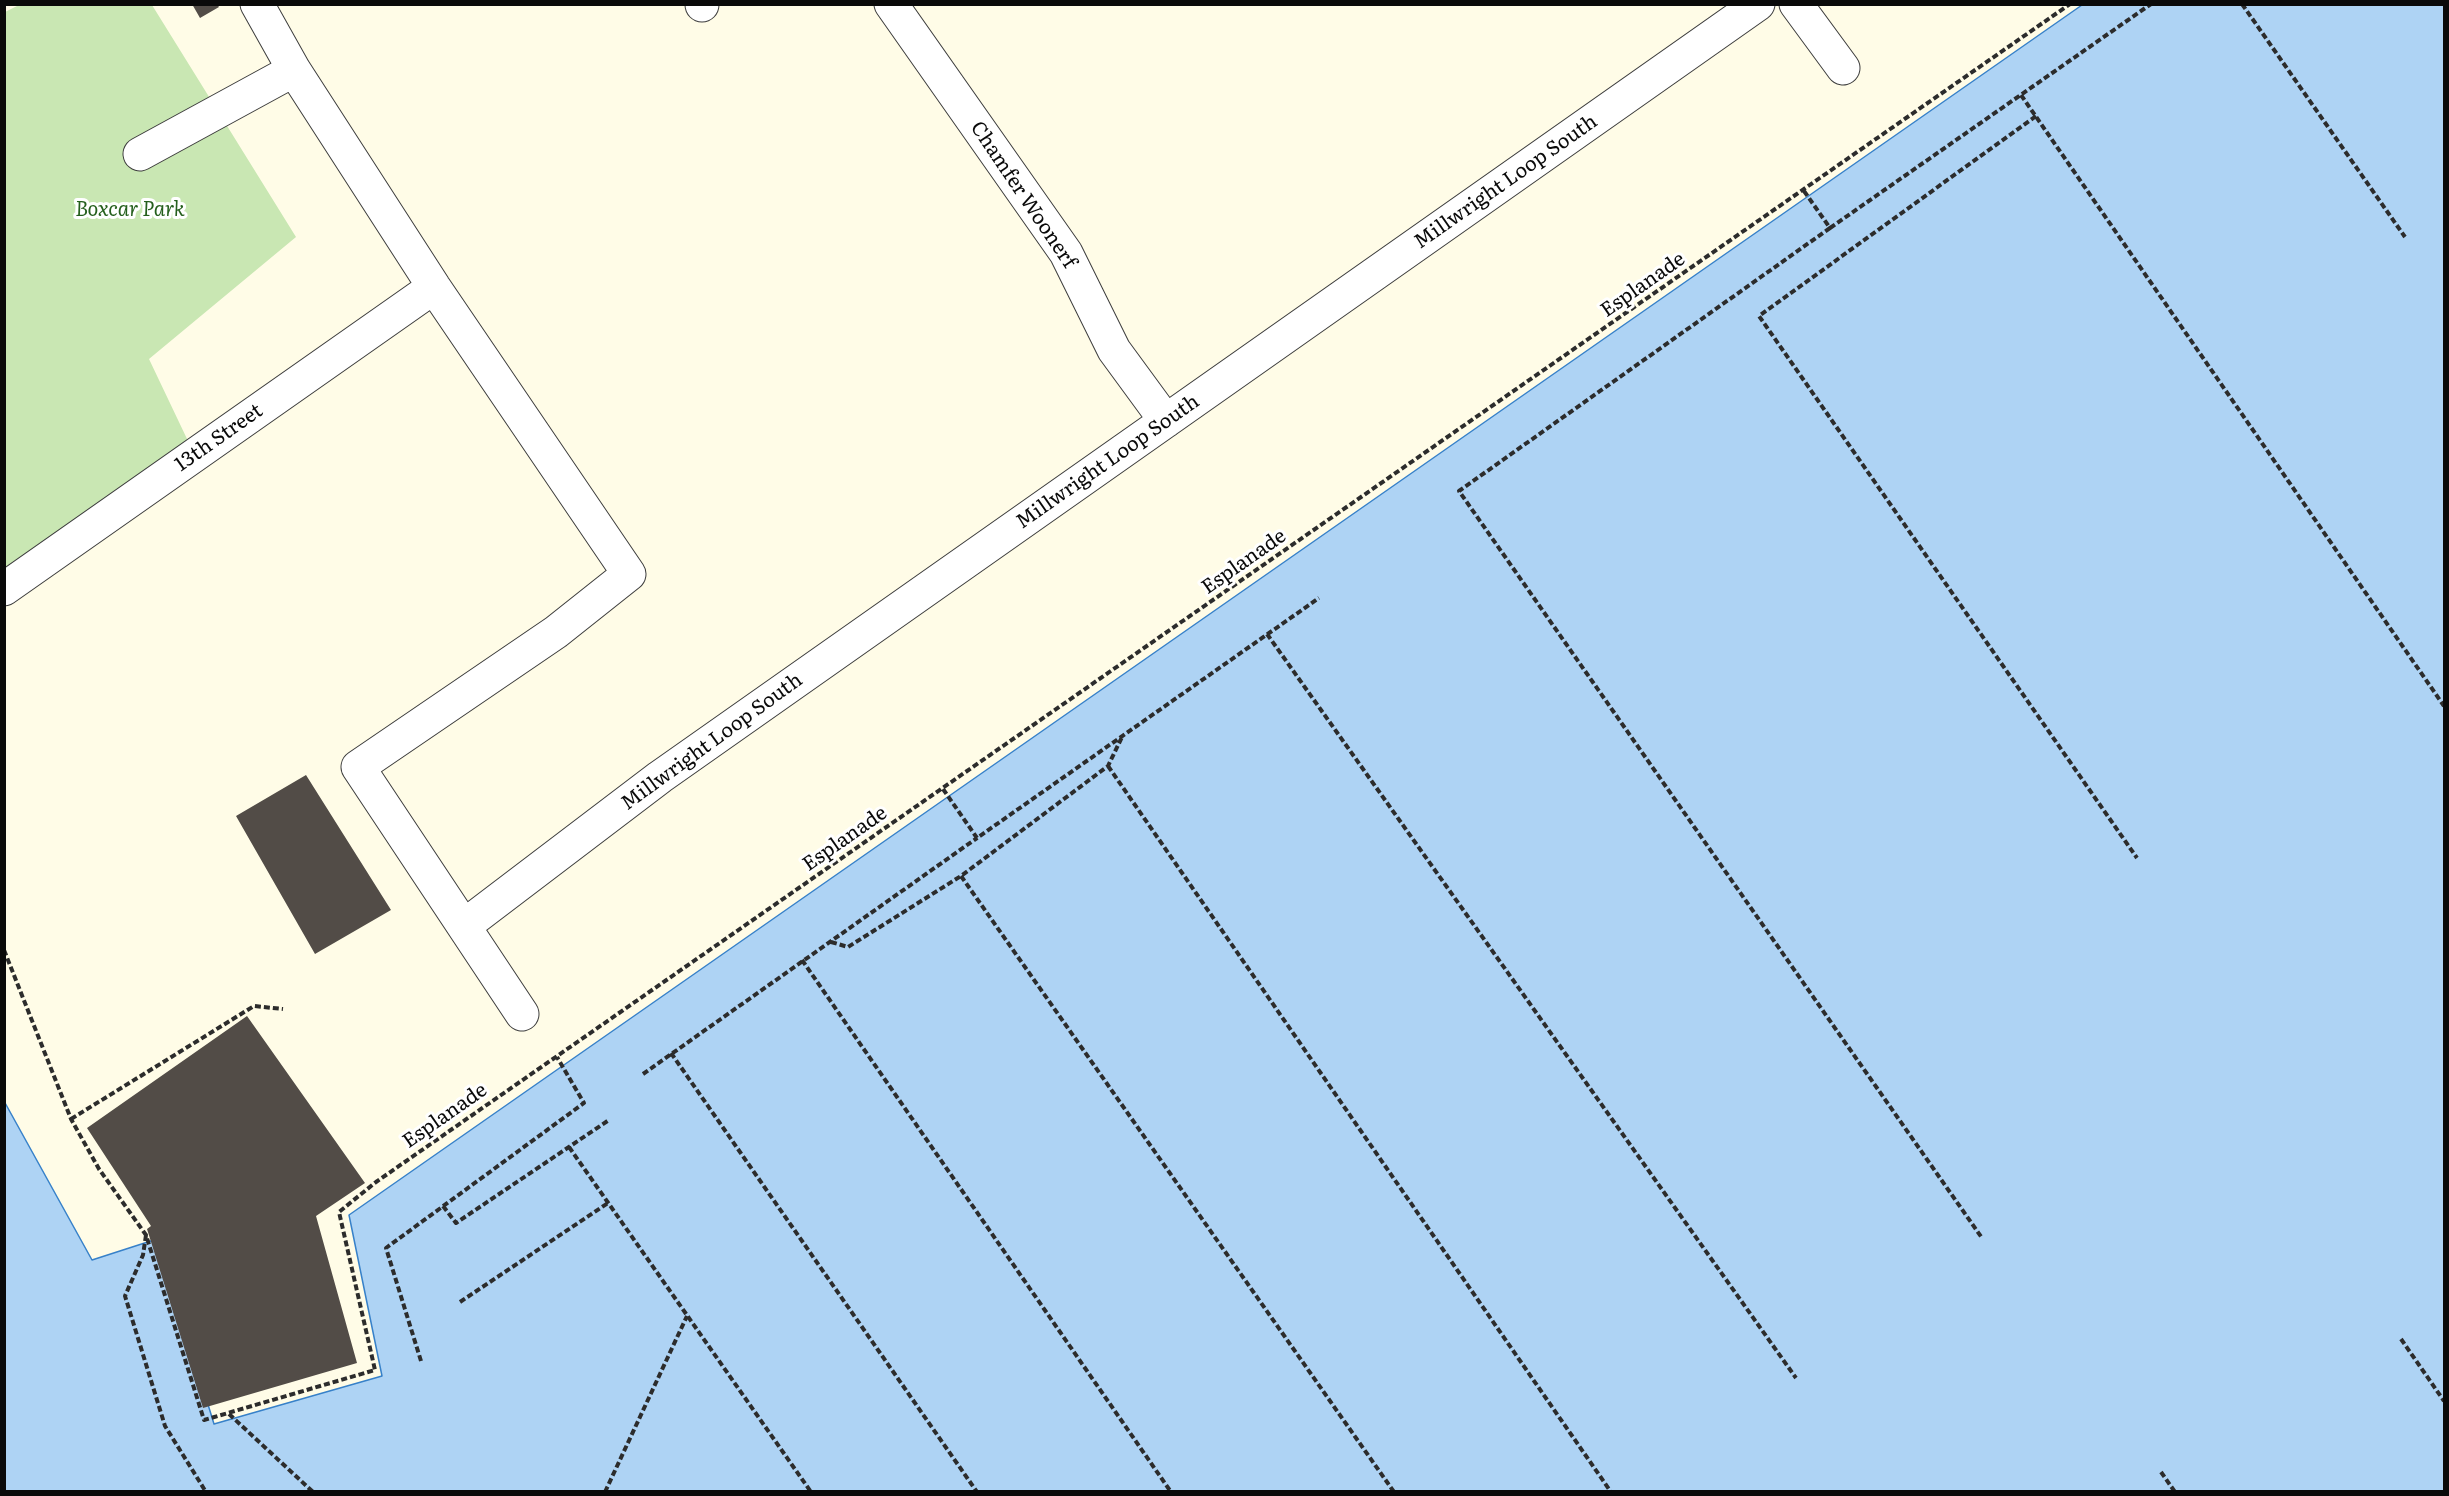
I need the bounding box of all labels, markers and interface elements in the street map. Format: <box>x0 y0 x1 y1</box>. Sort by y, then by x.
street label: Millwright Loop South <box>1410 110 1602 254</box>
street label: Chamfer Woonerf <box>965 117 1081 273</box>
park label: Boxcar Park <box>75 198 185 222</box>
street label: Esplanade <box>1596 247 1690 323</box>
street label: Millwright Loop South <box>1012 390 1204 534</box>
street label: 13th Street <box>171 399 267 477</box>
street label: Esplanade <box>1197 524 1291 600</box>
street label: Millwright Loop South <box>617 668 807 816</box>
street label: Esplanade <box>798 801 892 877</box>
street label: Esplanade <box>398 1078 492 1154</box>

